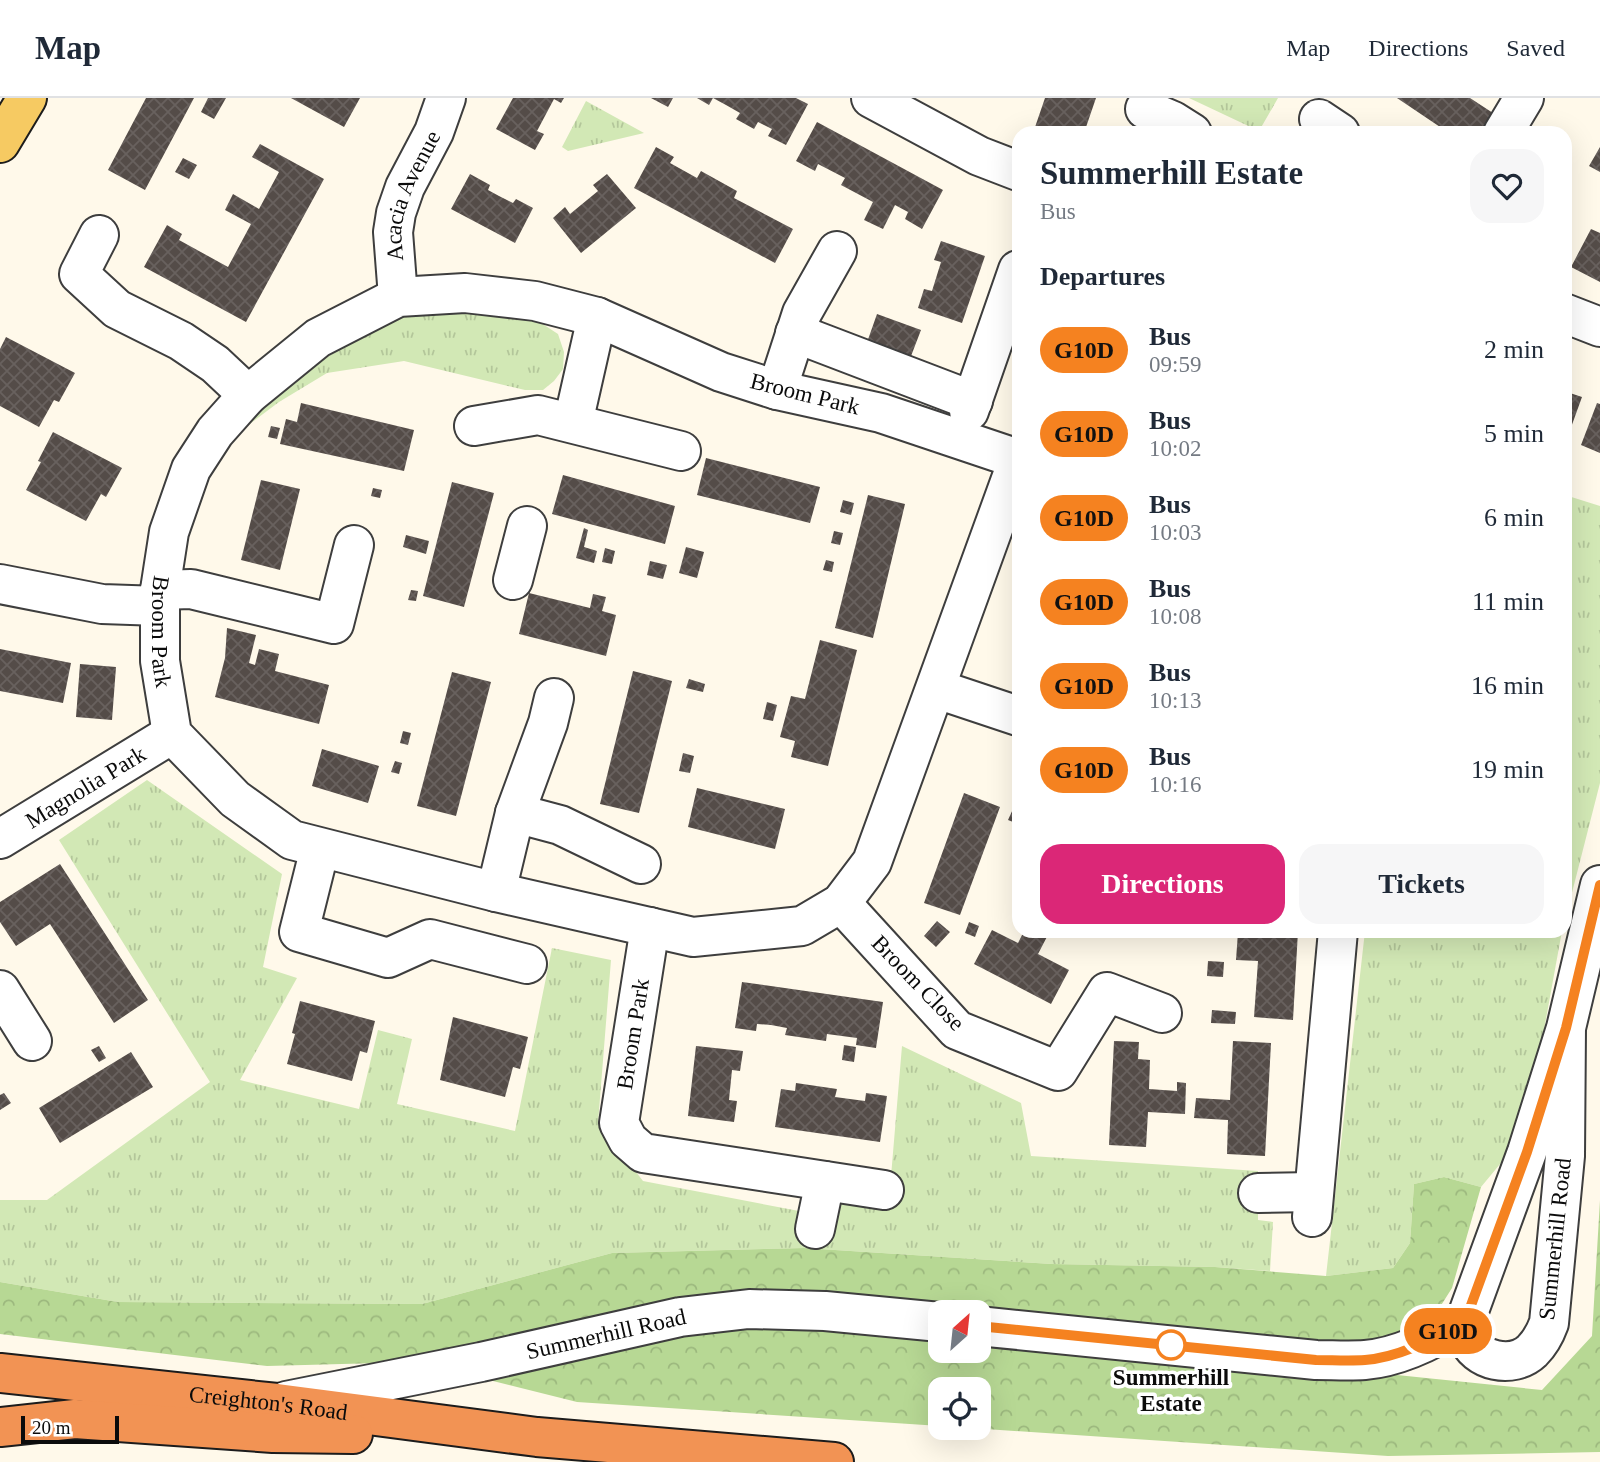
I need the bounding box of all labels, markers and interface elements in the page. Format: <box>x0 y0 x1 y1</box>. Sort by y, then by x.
text: Map <box>35 30 101 66</box>
text: Map <box>1286 35 1330 61</box>
text: Directions <box>1368 35 1468 61</box>
text: Saved <box>1506 35 1565 61</box>
street label: Acacia Avenue <box>380 126 445 262</box>
button: heart <box>1470 149 1544 223</box>
text: Summerhill Estate <box>1040 155 1303 191</box>
text: Bus <box>1040 199 1076 224</box>
text: Departures <box>1040 262 1165 291</box>
text: Bus <box>1149 322 1191 351</box>
text: 2 min <box>1484 335 1544 364</box>
text: G10D <box>1054 337 1114 363</box>
text: 09:59 <box>1149 352 1201 377</box>
street label: Broom Park <box>748 368 863 420</box>
text: Bus <box>1149 406 1191 435</box>
text: 5 min <box>1484 419 1544 448</box>
text: G10D <box>1054 421 1114 447</box>
text: 10:02 <box>1149 436 1201 461</box>
text: Bus <box>1149 490 1191 519</box>
text: 6 min <box>1484 503 1544 532</box>
text: G10D <box>1054 505 1114 531</box>
text: 10:03 <box>1149 520 1201 545</box>
street label: Broom Park <box>147 574 177 690</box>
text: Bus <box>1149 574 1191 603</box>
text: 11 min <box>1472 587 1544 616</box>
text: G10D <box>1054 589 1114 615</box>
text: 10:08 <box>1149 604 1201 629</box>
text: Bus <box>1149 658 1191 687</box>
text: 16 min <box>1471 671 1544 700</box>
text: G10D <box>1054 673 1114 699</box>
text: 10:13 <box>1149 688 1201 713</box>
street label: Magnolia Park <box>21 741 150 833</box>
text: Bus <box>1149 742 1191 771</box>
text: 19 min <box>1471 755 1544 784</box>
text: G10D <box>1054 757 1114 783</box>
text: 10:16 <box>1149 772 1201 797</box>
button: Directions <box>1040 844 1285 924</box>
button: Tickets <box>1299 844 1544 924</box>
street label: Broom Close <box>867 930 969 1036</box>
street label: Broom Park <box>612 976 654 1091</box>
street label: Summerhill Road <box>1534 1156 1576 1321</box>
north arrow <box>928 1300 990 1363</box>
map controls <box>928 1300 991 1440</box>
street label: Summerhill Road <box>524 1303 689 1364</box>
line badge: G10D <box>1399 1308 1497 1354</box>
text: G10D <box>1418 1318 1478 1344</box>
marker: Summerhill Estate <box>1156 1330 1186 1360</box>
place label: Summerhill Estate <box>1113 1365 1229 1416</box>
button: locate <box>928 1377 991 1440</box>
street label: Creighton's Road <box>188 1381 350 1425</box>
scale bar <box>21 1413 119 1445</box>
text: 20 m <box>32 1417 71 1438</box>

